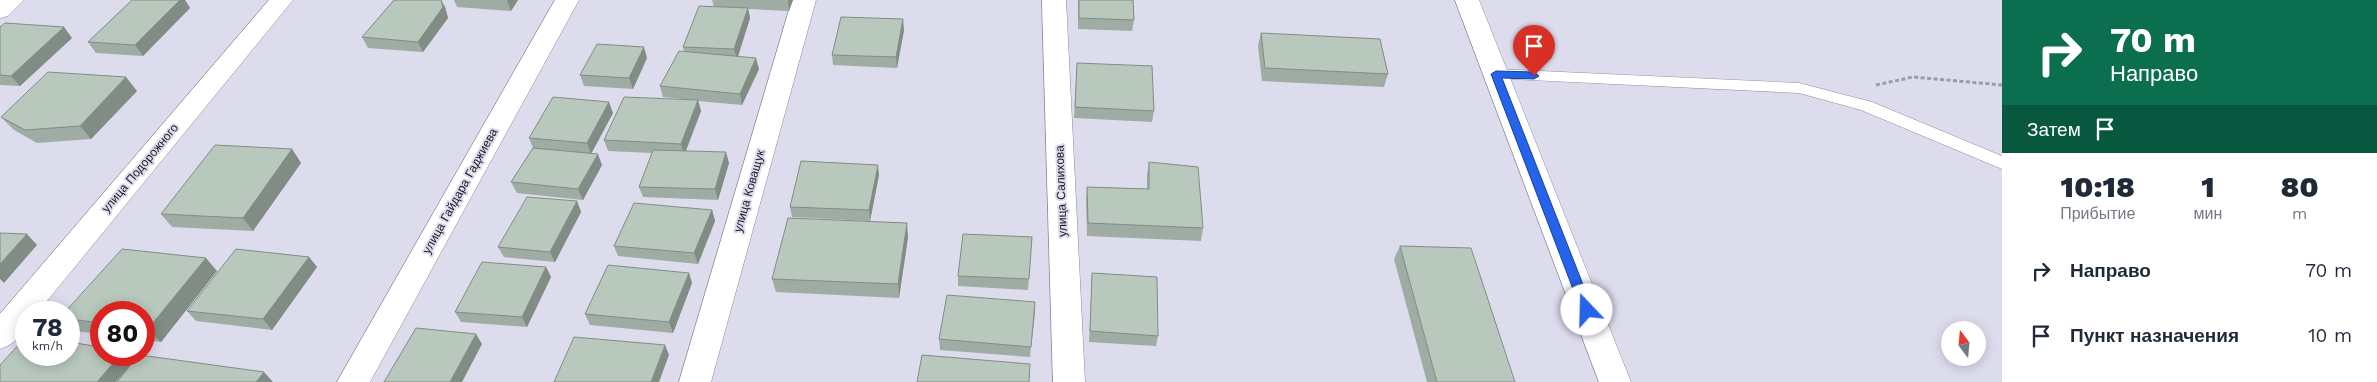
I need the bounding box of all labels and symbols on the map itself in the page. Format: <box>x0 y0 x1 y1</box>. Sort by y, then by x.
pin <box>1513 25 1555 76</box>
street label: улица Подорожного <box>99 121 181 215</box>
street label: улица Гайдара Гаджиева <box>420 126 501 256</box>
street label: улица Салихова <box>1052 145 1070 237</box>
street label: улица Коващук <box>731 148 768 234</box>
position arrow <box>1560 283 1612 335</box>
speed limit sign: 80 <box>90 301 155 366</box>
north arrow <box>1941 321 1986 366</box>

